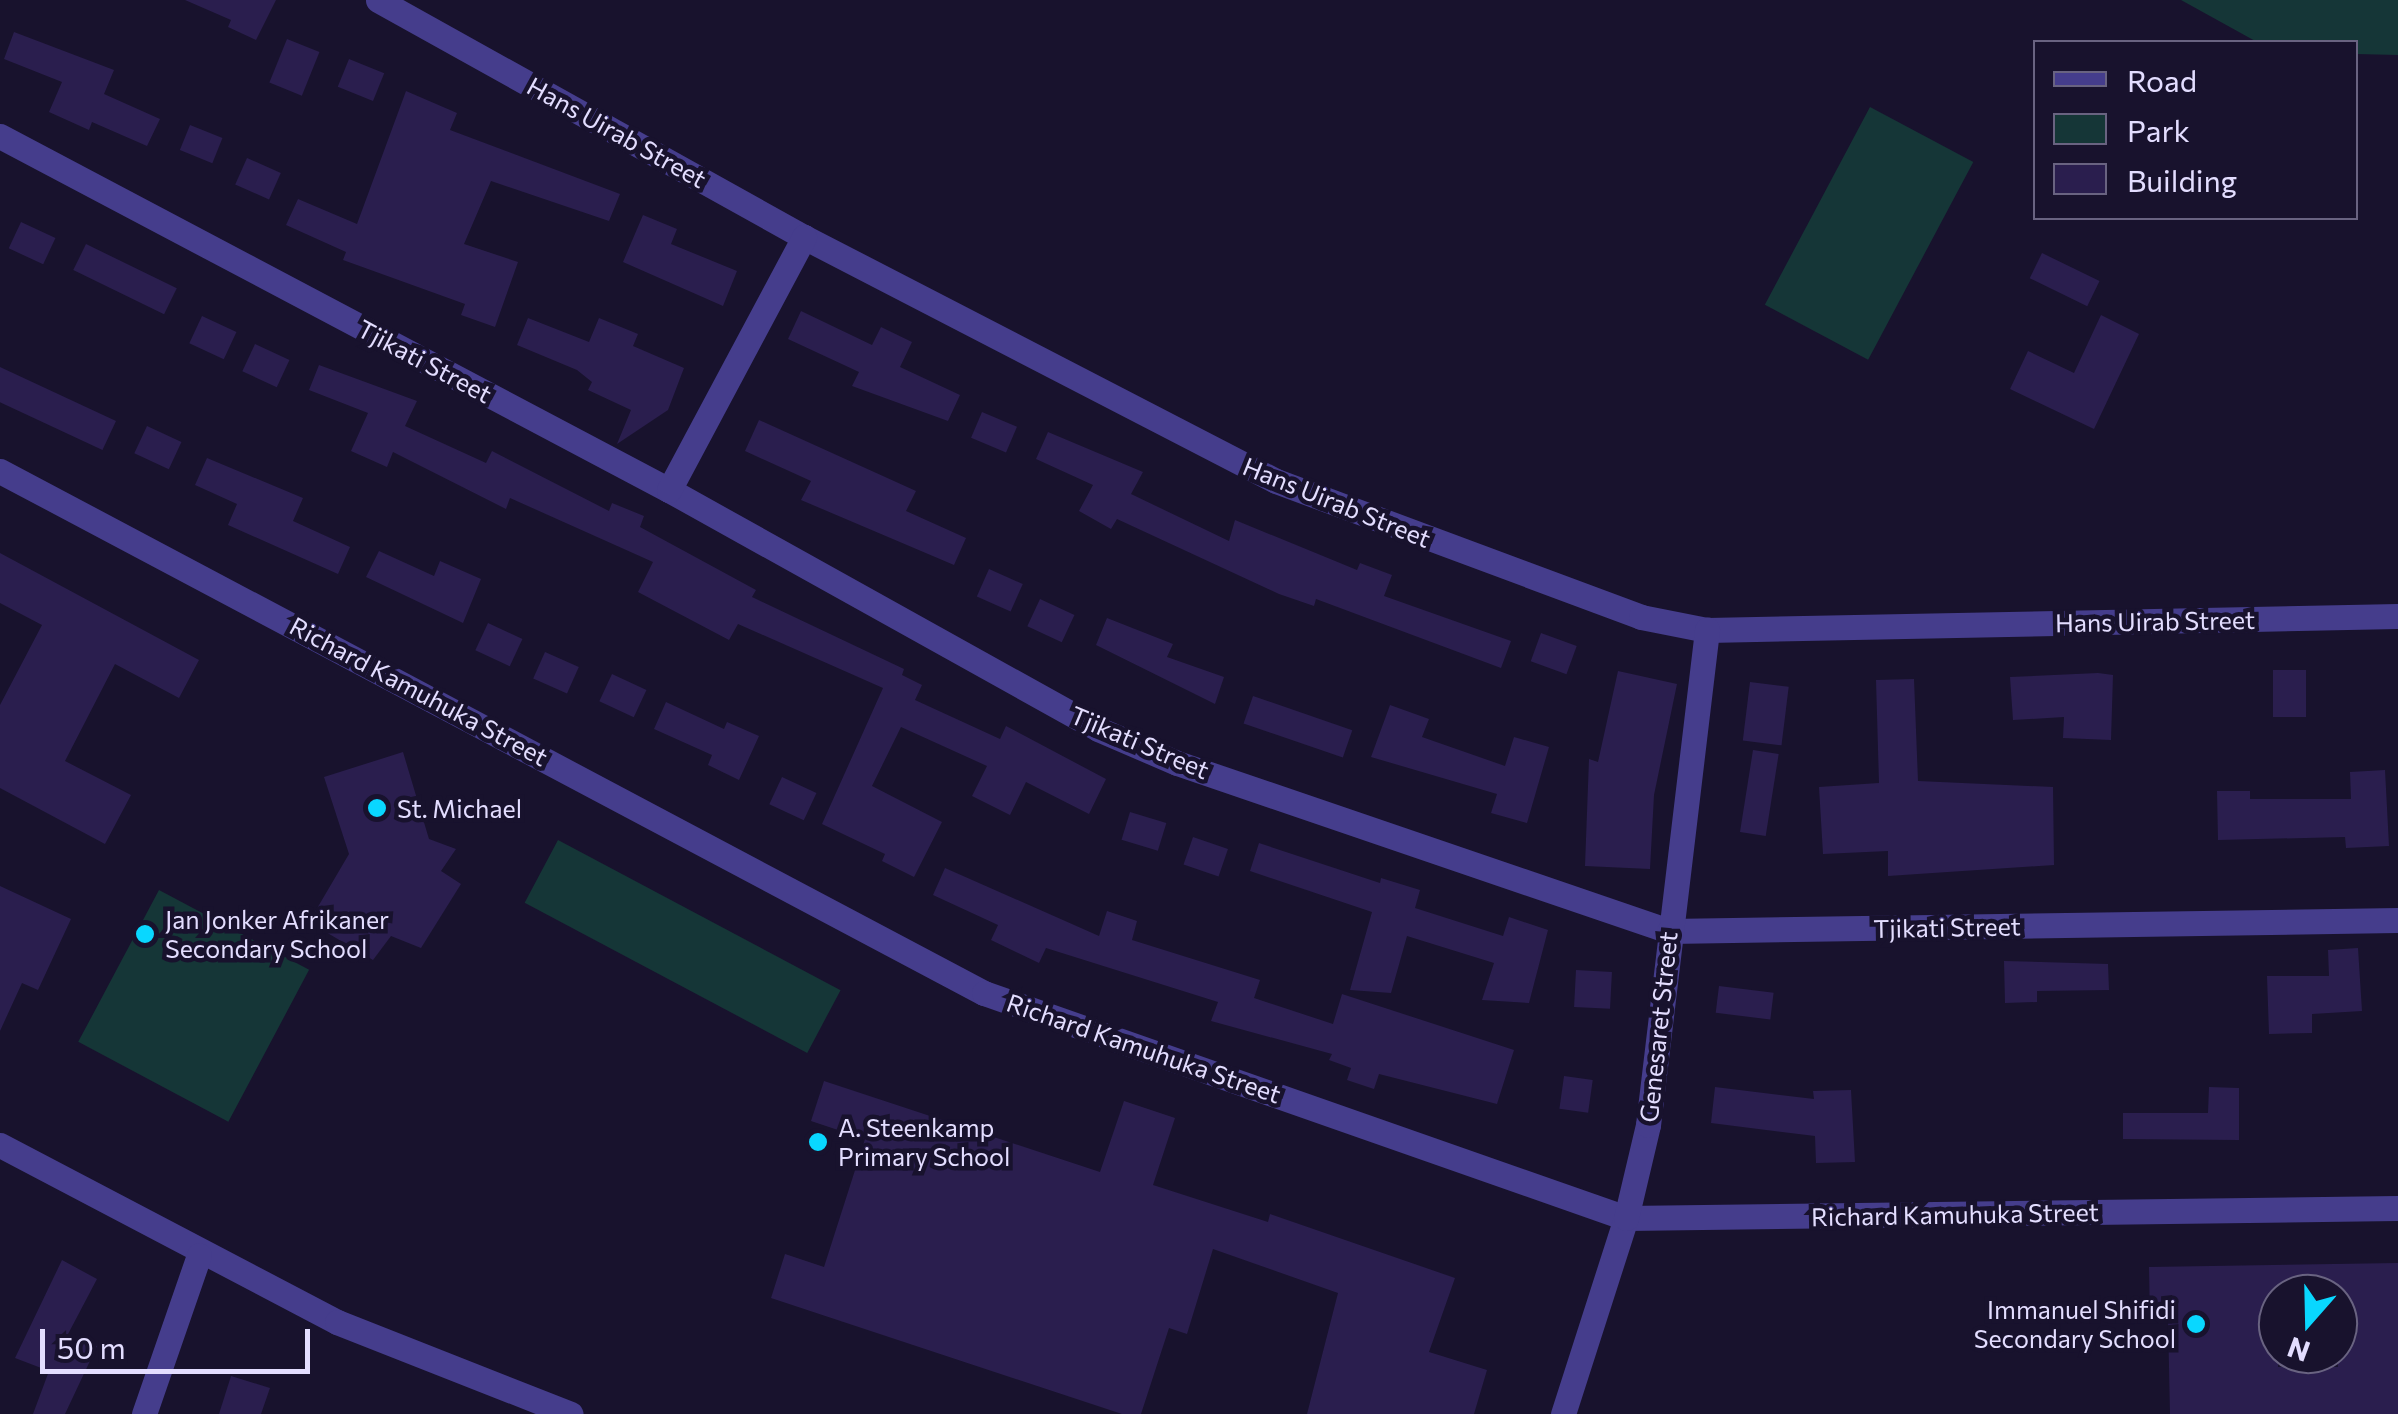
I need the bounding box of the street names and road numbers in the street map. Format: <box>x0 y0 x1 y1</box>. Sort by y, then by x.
street label: Hans Uirab Street <box>522 70 712 194</box>
street label: Tjikati Street <box>353 313 497 409</box>
street label: Hans Uirab Street <box>1239 451 1435 553</box>
street label: Hans Uirab Street <box>2055 604 2255 638</box>
street label: Richard Kamuhuka Street <box>285 610 553 772</box>
street label: Tjikati Street <box>1066 699 1214 785</box>
street label: Tjikati Street <box>1873 911 2021 943</box>
street label: Genesaret Street <box>1633 930 1683 1124</box>
street label: Richard Kamuhuka Street <box>1003 987 1285 1109</box>
street label: Richard Kamuhuka Street <box>1811 1196 2099 1232</box>

